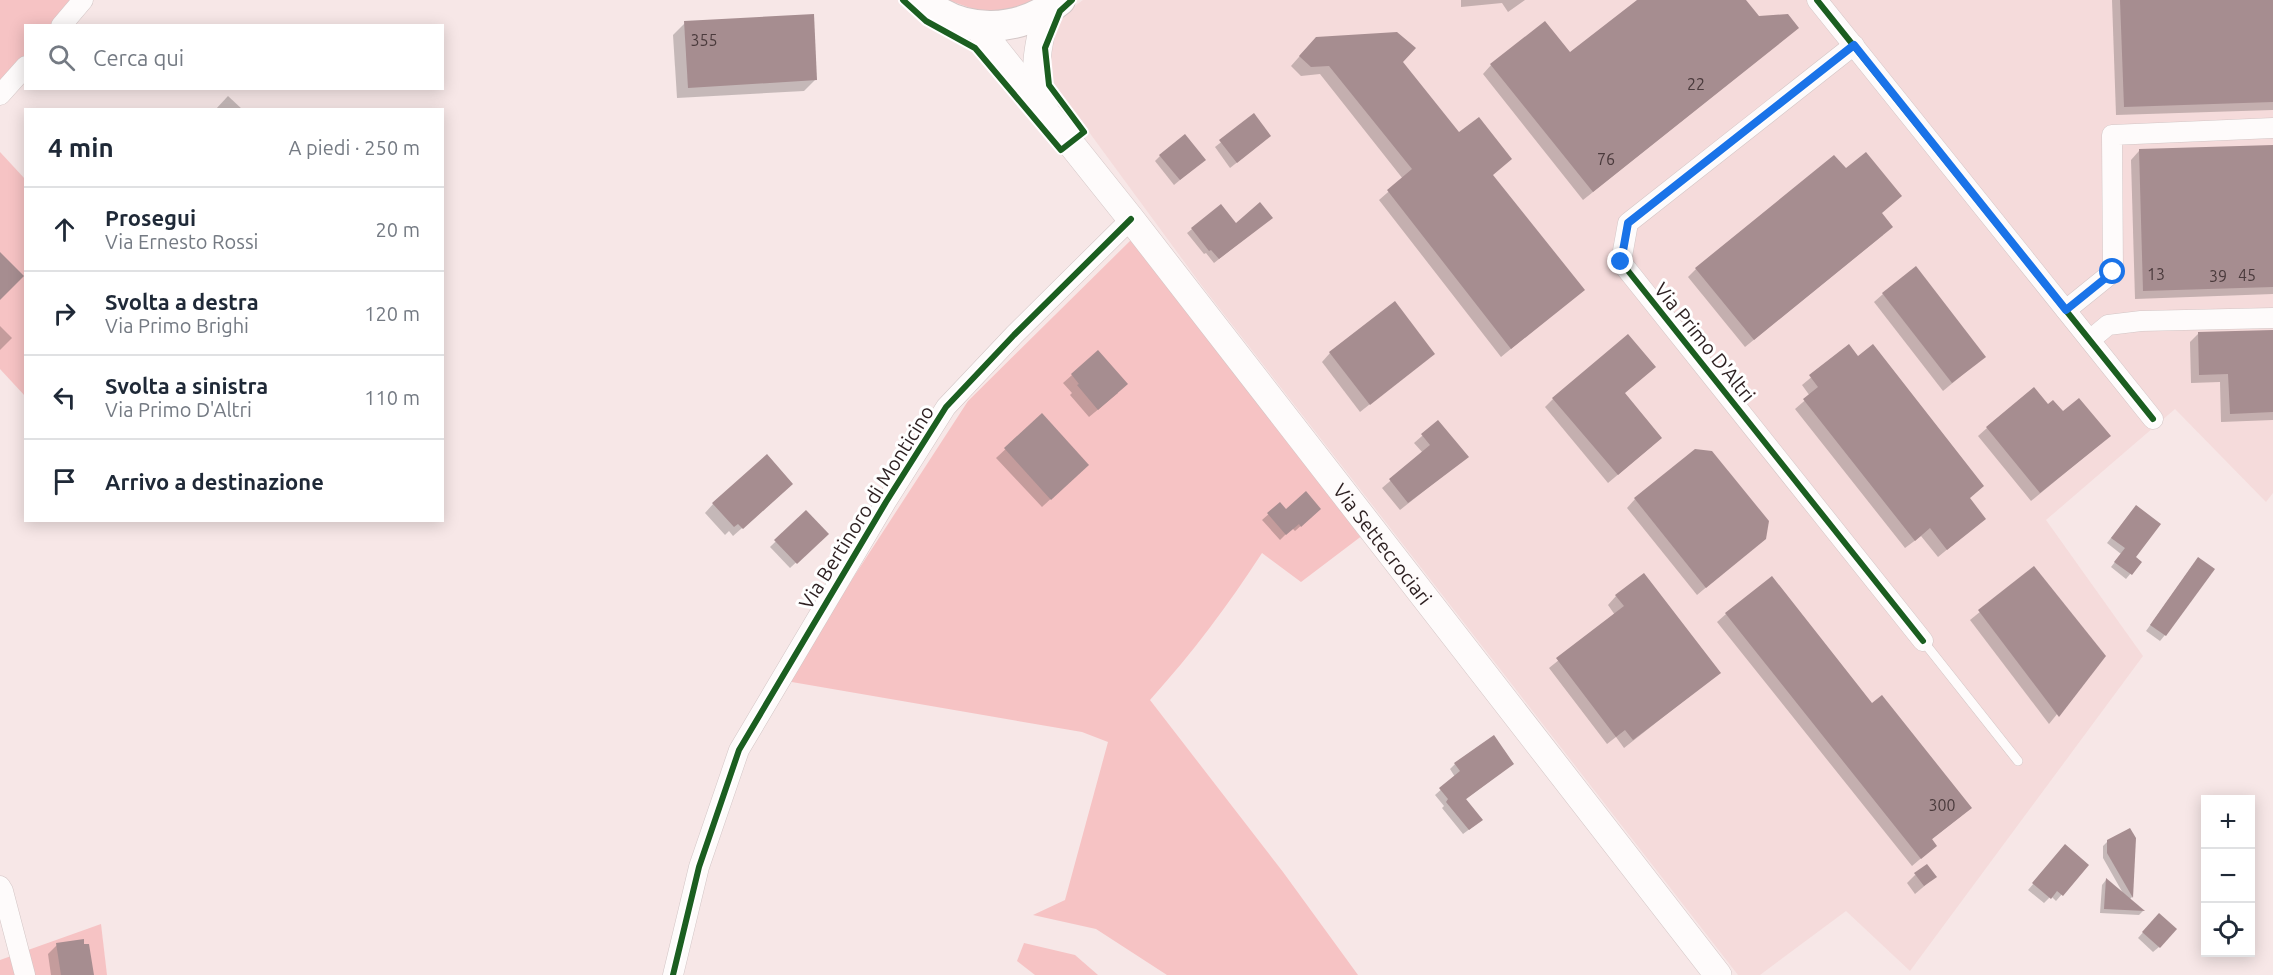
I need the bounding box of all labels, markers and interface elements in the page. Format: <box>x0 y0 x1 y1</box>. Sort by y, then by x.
search box <box>24 24 444 90</box>
house number: 355 <box>690 31 718 49</box>
icon: search <box>45 41 78 74</box>
text: Cerca qui <box>93 45 184 70</box>
house number: 22 <box>1687 75 1705 93</box>
text: 4 min <box>48 133 114 162</box>
text: A piedi · 250 m <box>289 136 420 159</box>
house number: 76 <box>1597 150 1615 168</box>
text: Prosegui <box>105 205 196 230</box>
icon: ahead <box>48 213 81 246</box>
text: 20 m <box>376 218 420 241</box>
text: Via Ernesto Rossi <box>105 230 258 253</box>
route end <box>1607 248 1633 274</box>
route start <box>2099 258 2125 284</box>
house number: 13 <box>2147 265 2165 283</box>
house number: 45 <box>2238 266 2256 284</box>
house number: 39 <box>2209 267 2227 285</box>
street label: Via Primo D'Altri <box>1650 278 1760 406</box>
text: Svolta a destra <box>105 289 259 314</box>
icon: right <box>48 297 81 330</box>
text: 120 m <box>364 302 420 325</box>
text: Via Primo Brighi <box>105 314 249 337</box>
text: Svolta a sinistra <box>105 373 268 398</box>
icon: left <box>48 381 81 414</box>
text: 110 m <box>364 386 420 409</box>
text: Via Primo D'Altri <box>105 398 252 421</box>
street label: Via Bertinoro di Monticino <box>794 401 938 613</box>
icon: arrive <box>48 465 81 498</box>
text: Arrivo a destinazione <box>105 469 324 494</box>
street label: Via Settecrociari <box>1329 479 1437 609</box>
map controls <box>2201 795 2255 957</box>
button: + <box>2201 795 2255 849</box>
house number: 300 <box>1928 796 1956 814</box>
button: − <box>2201 849 2255 903</box>
button: locate <box>2201 903 2255 957</box>

